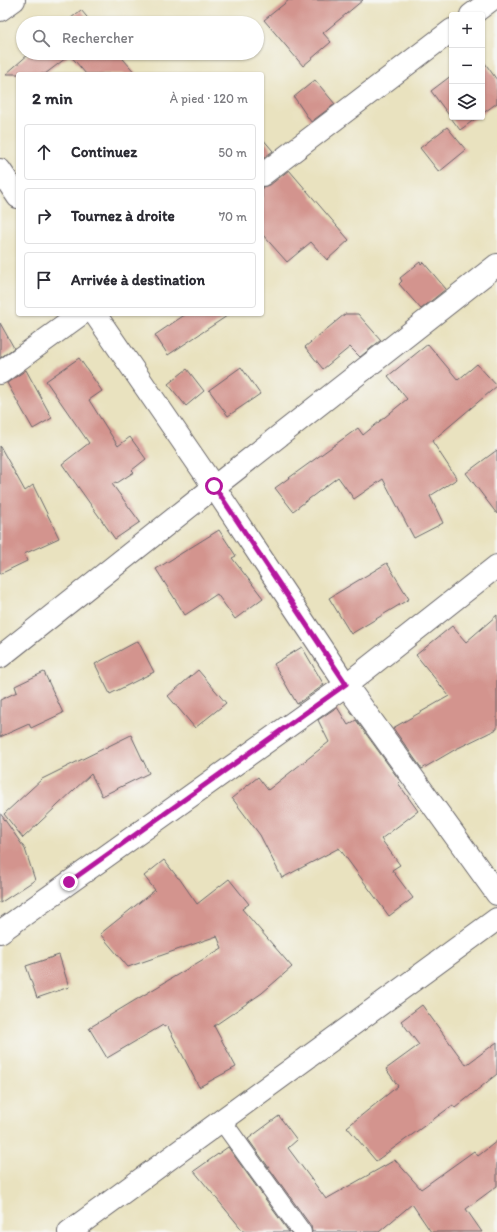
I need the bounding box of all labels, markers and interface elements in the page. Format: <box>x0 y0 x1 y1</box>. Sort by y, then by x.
map controls <box>449 12 485 120</box>
button: + <box>449 12 485 48</box>
search box <box>16 16 264 60</box>
icon: search <box>30 27 52 49</box>
text: Rechercher <box>62 29 134 47</box>
button: − <box>449 48 485 84</box>
button: layers <box>449 84 485 120</box>
text: 2 min <box>32 88 72 108</box>
text: À pied · 120 m <box>170 91 248 106</box>
icon: ahead <box>33 141 55 163</box>
text: Continuez <box>71 143 137 161</box>
text: 50 m <box>218 145 247 160</box>
icon: right <box>33 205 55 227</box>
text: Tournez à droite <box>71 207 175 225</box>
text: 70 m <box>219 209 247 224</box>
icon: arrive <box>33 269 55 291</box>
text: Arrivée à destination <box>71 271 205 289</box>
route start <box>205 477 223 495</box>
route end <box>60 873 78 891</box>

